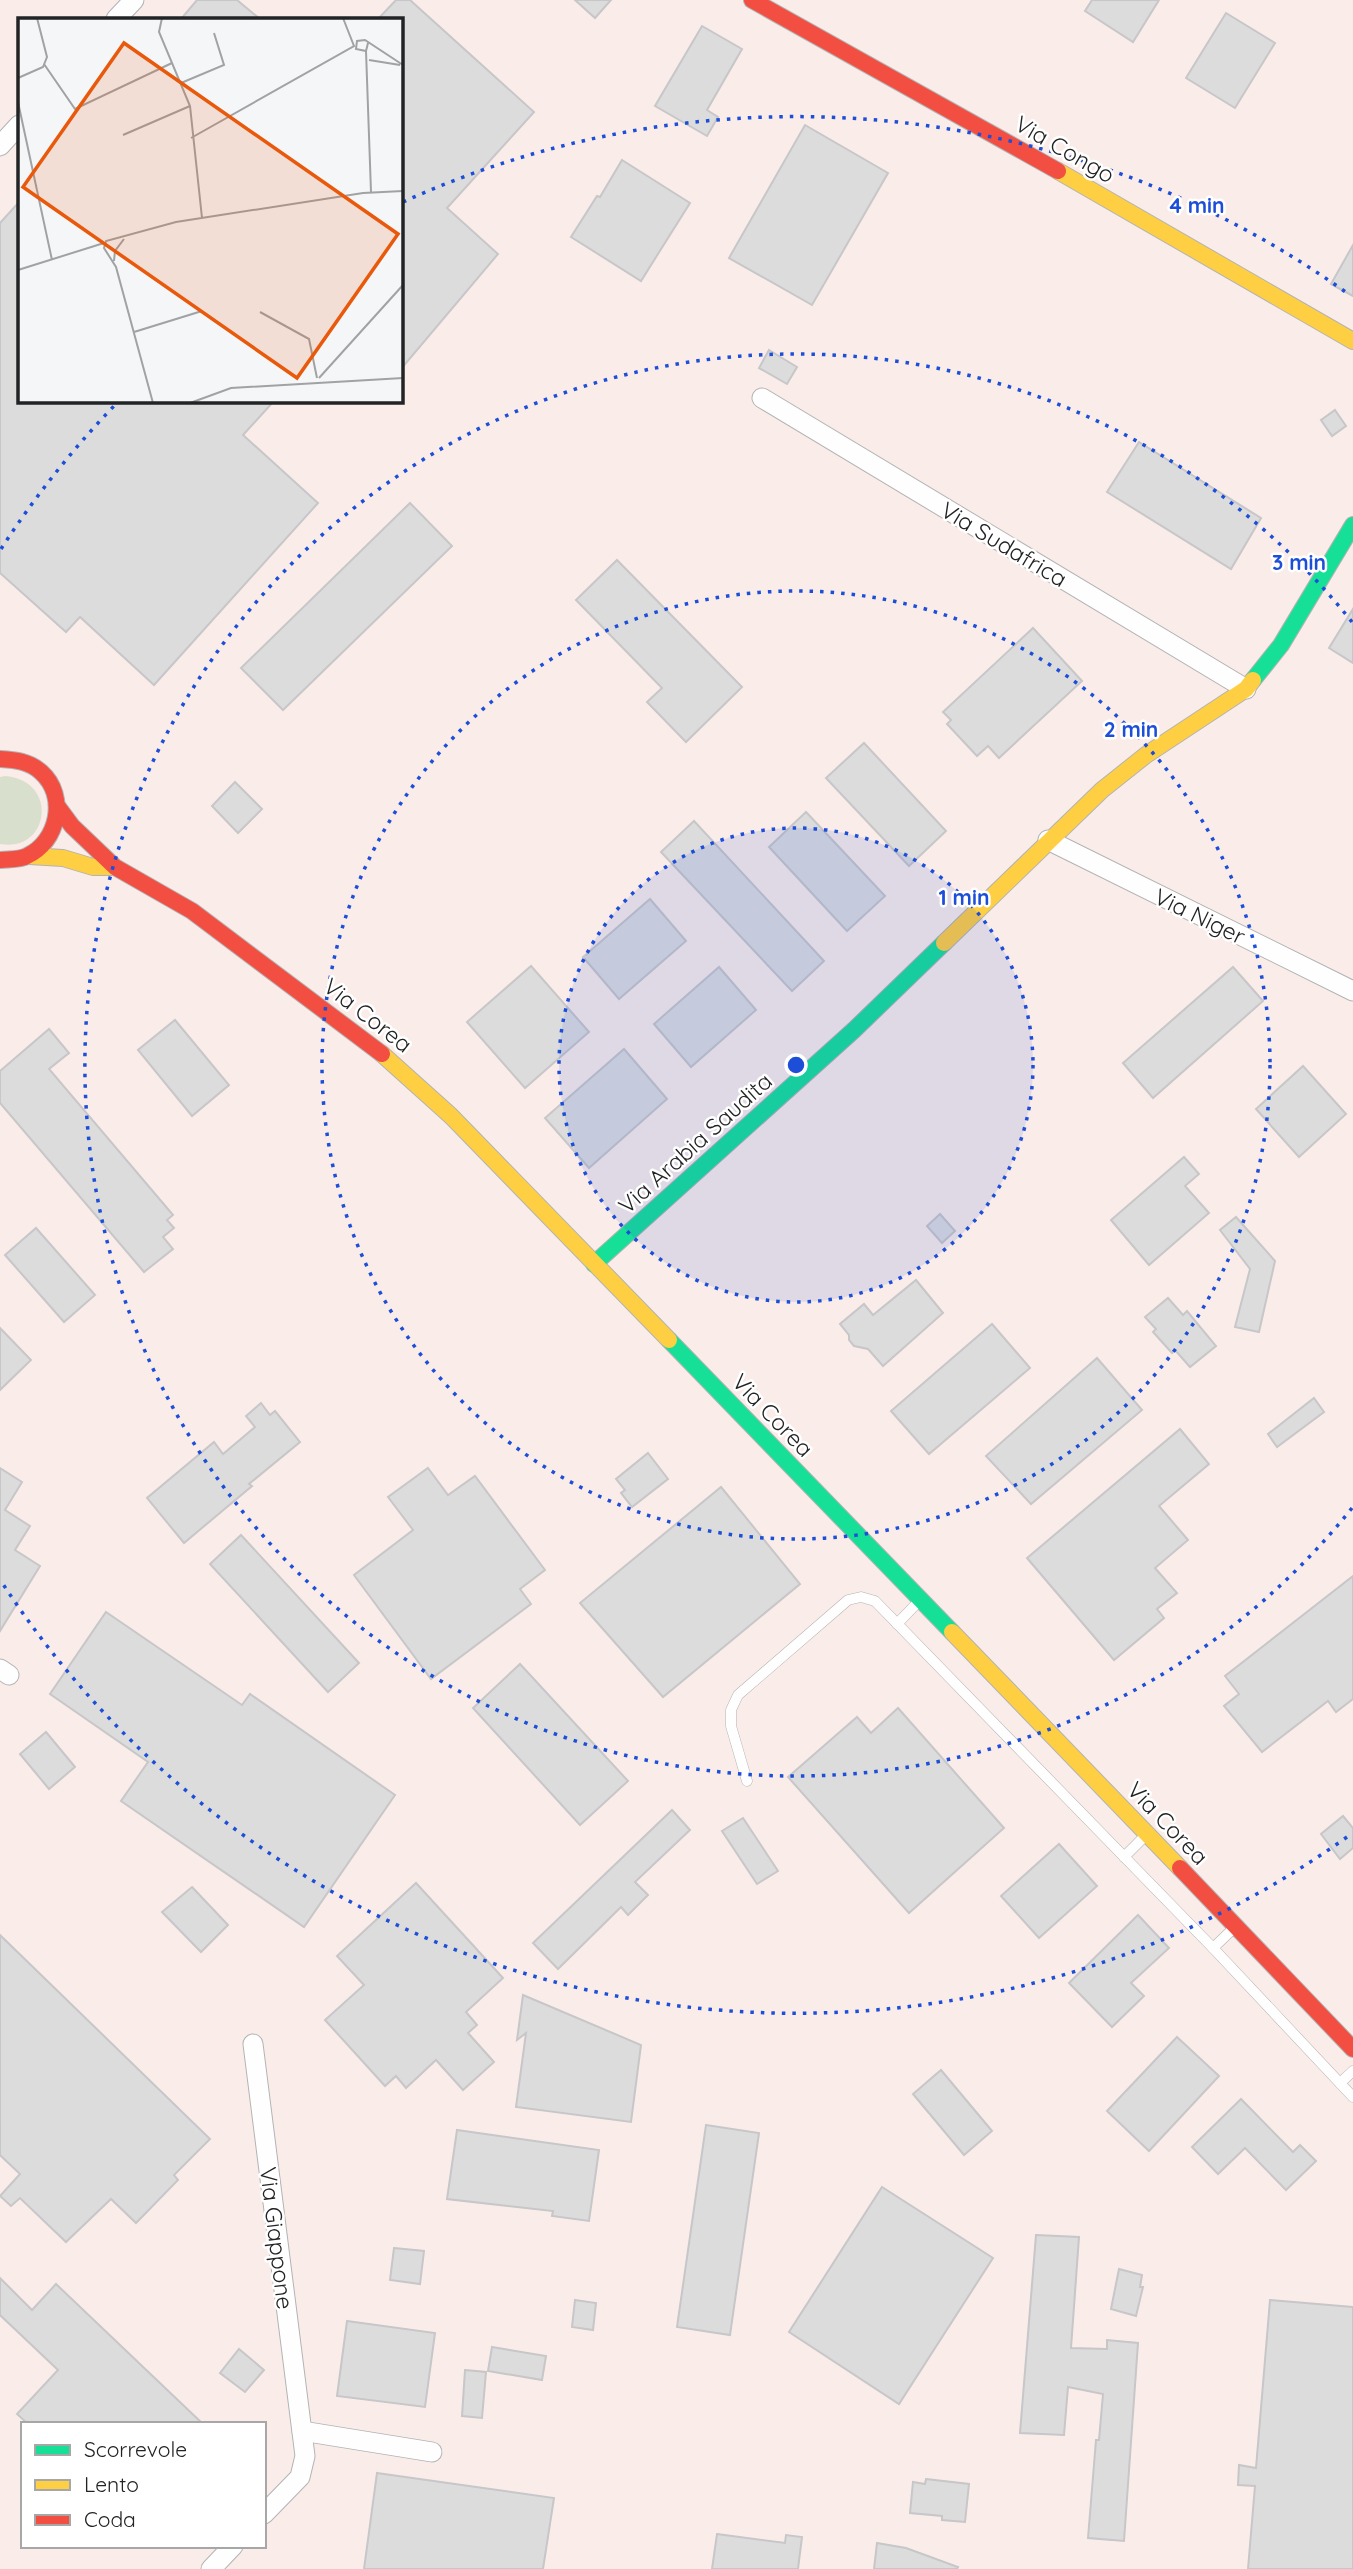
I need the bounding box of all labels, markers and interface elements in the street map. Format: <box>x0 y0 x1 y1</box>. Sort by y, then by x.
inset map <box>18 18 402 402</box>
street label: Via Congo <box>1010 109 1120 189</box>
text: 4 min <box>1169 192 1225 218</box>
street label: Via Sudafrica <box>936 495 1072 593</box>
text: 3 min <box>1272 549 1326 575</box>
text: 2 min <box>1104 716 1158 742</box>
street label: Via Niger <box>1150 882 1250 951</box>
text: 1 min <box>939 884 989 910</box>
street label: Via Corea <box>318 971 418 1059</box>
centre of rings <box>784 1053 808 1077</box>
street label: Via Arabia Saudita <box>612 1066 778 1220</box>
street label: Via Corea <box>726 1367 820 1463</box>
street label: Via Corea <box>1121 1775 1215 1871</box>
street label: Via Giappone <box>254 2165 300 2311</box>
legend <box>21 2422 266 2548</box>
text: Scorrevole <box>84 2436 187 2462</box>
text: Lento <box>84 2471 139 2497</box>
text: Coda <box>84 2506 136 2532</box>

